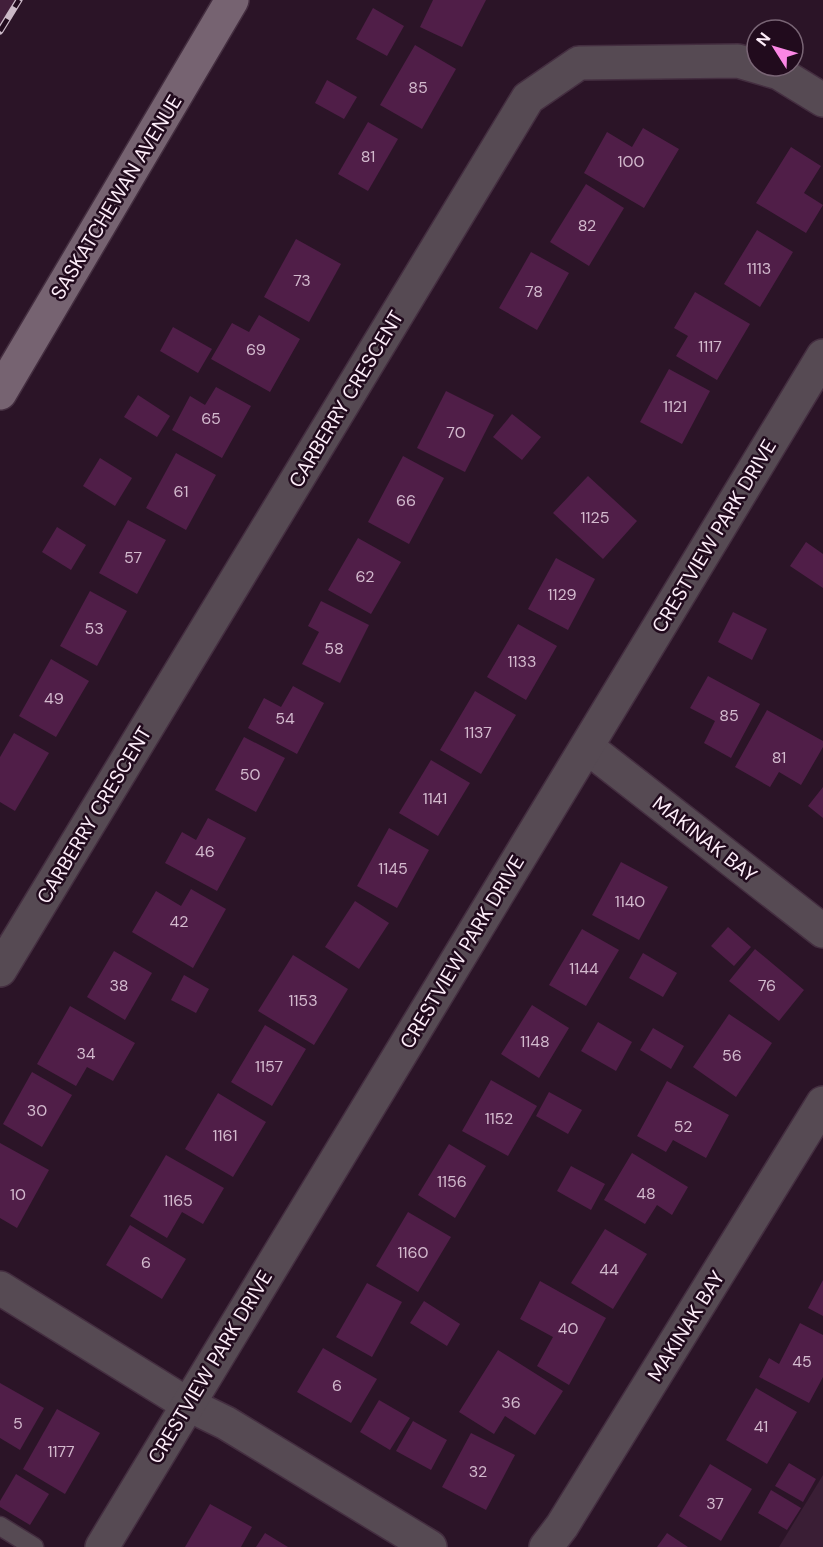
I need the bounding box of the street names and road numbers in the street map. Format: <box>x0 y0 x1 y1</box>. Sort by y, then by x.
street label: SASKATCHEWAN AVENUE <box>45 90 187 304</box>
street label: CARBERRY CRESCENT <box>283 306 409 492</box>
street label: CRESTVIEW PARK DRIVE <box>646 435 782 637</box>
street label: CARBERRY CRESCENT <box>31 722 157 908</box>
street label: MAKINAK BAY <box>647 790 763 888</box>
street label: CRESTVIEW PARK DRIVE <box>394 851 530 1053</box>
street label: MAKINAK BAY <box>642 1265 731 1386</box>
street label: CRESTVIEW PARK DRIVE <box>142 1266 278 1468</box>

